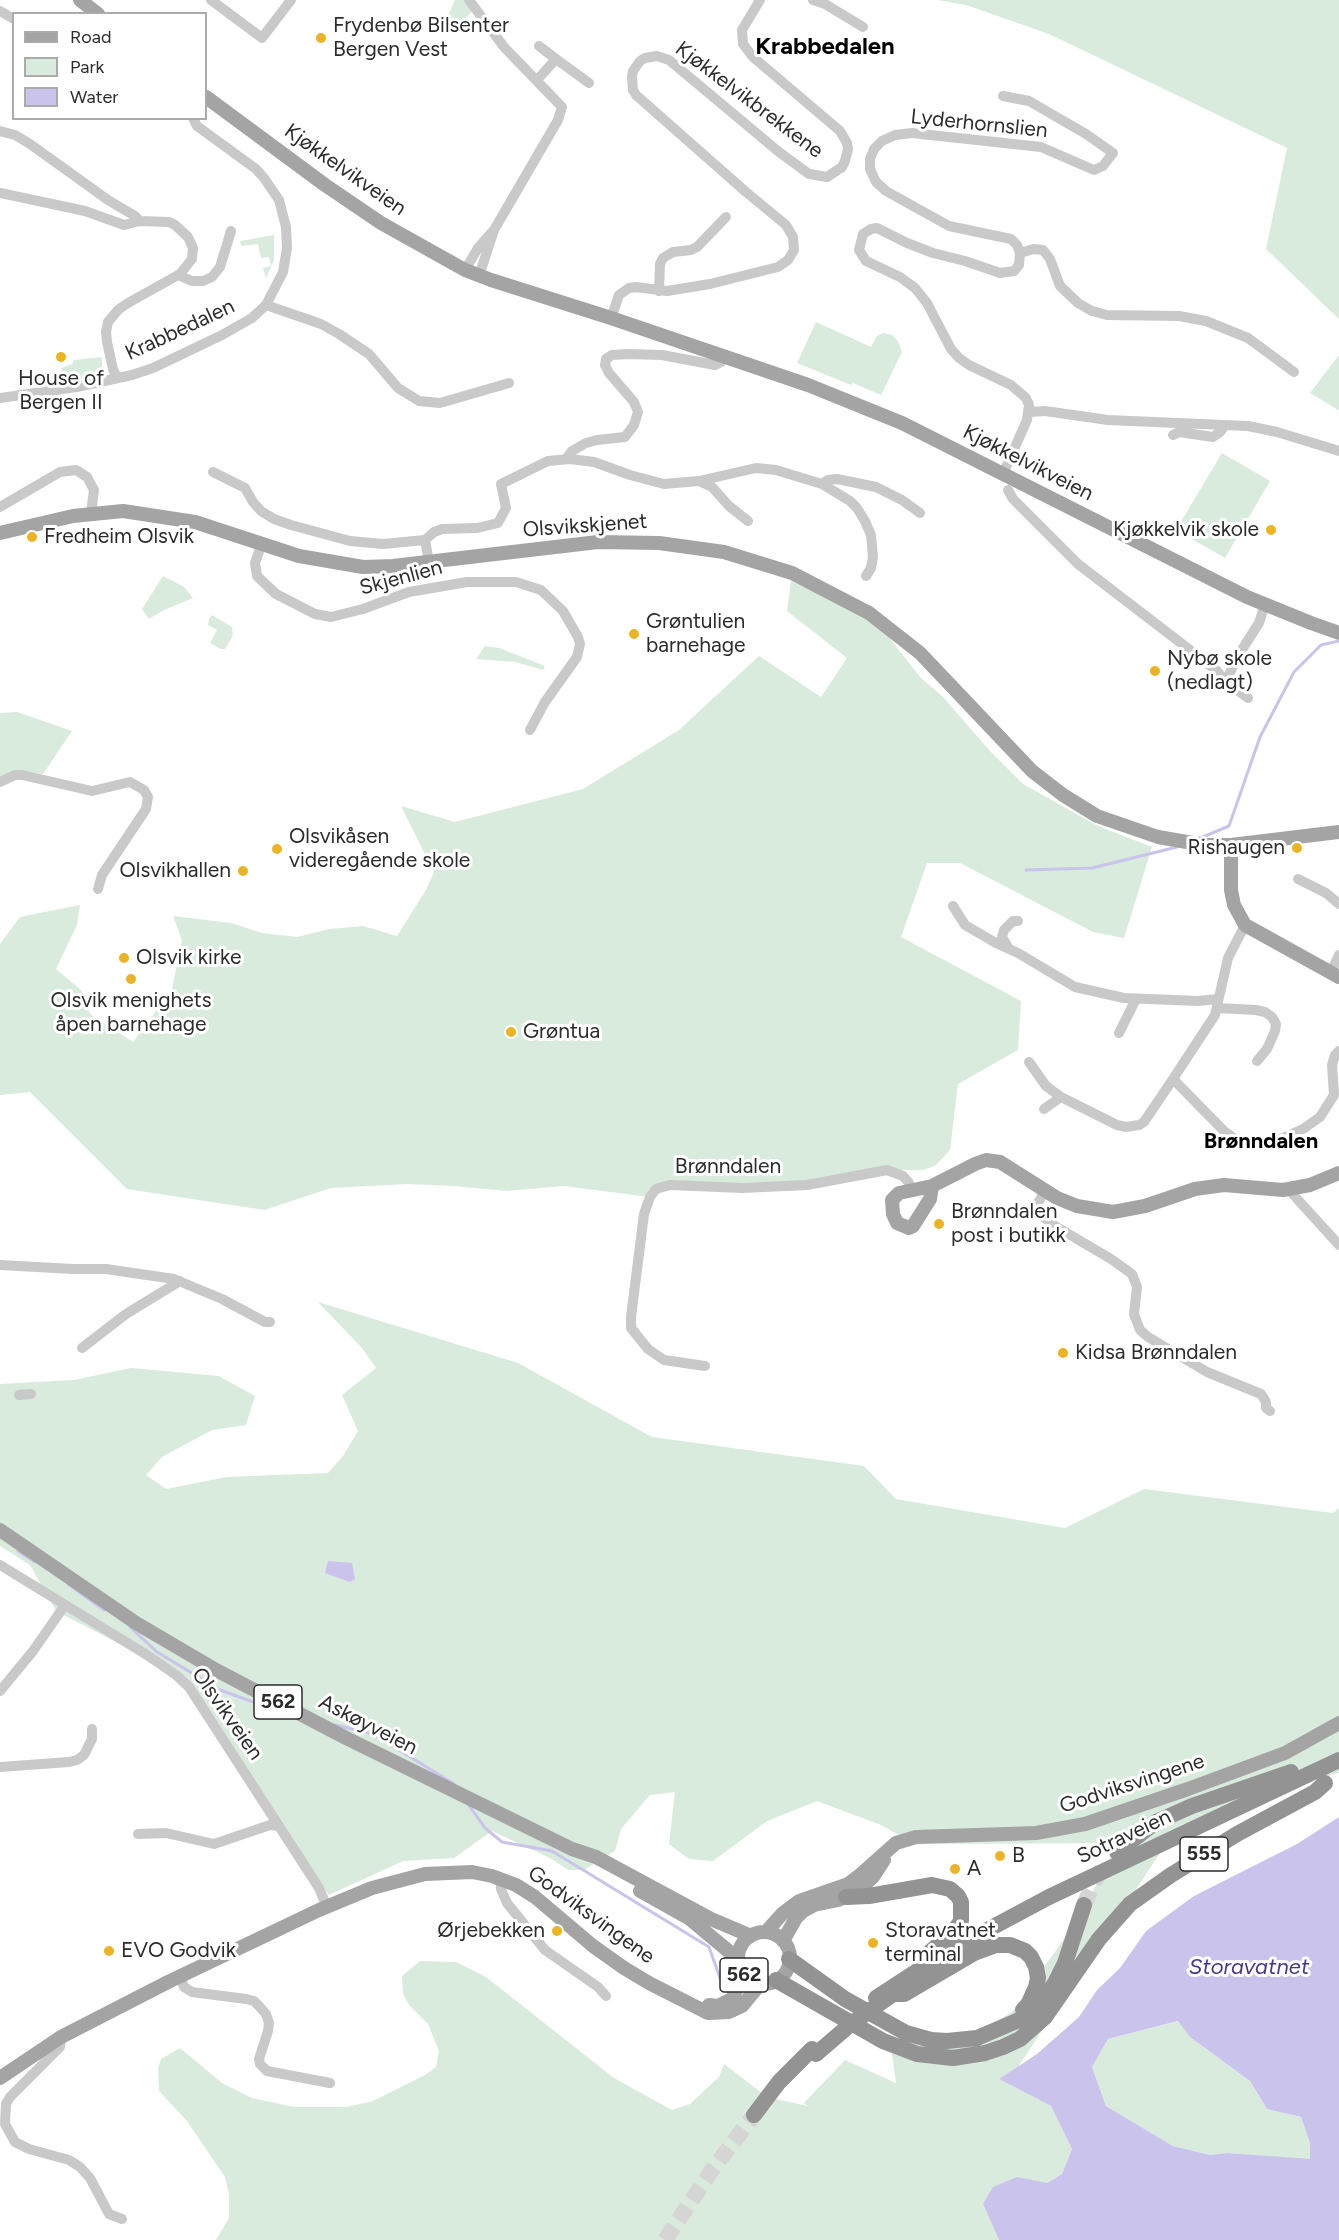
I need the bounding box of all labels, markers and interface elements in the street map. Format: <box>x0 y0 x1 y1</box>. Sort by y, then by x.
legend <box>12 12 207 120</box>
place label: Frydenbø Bilsenter Bergen Vest <box>333 13 509 63</box>
text: Road <box>70 26 111 48</box>
marker: Frydenbø Bilsenter Bergen Vest <box>314 31 328 45</box>
district label: Krabbedalen <box>755 33 895 61</box>
street label: Kjøkkelvikbrekkene <box>670 36 828 164</box>
text: Park <box>70 56 104 78</box>
text: Water <box>70 86 118 108</box>
street label: Lyderhornslien <box>909 104 1049 144</box>
street label: Kjøkkelvikveien <box>279 119 411 221</box>
street label: Krabbedalen <box>121 294 239 366</box>
marker: House of Bergen II <box>54 350 68 364</box>
place label: House of Bergen II <box>18 366 104 416</box>
street label: Kjøkkelvikveien <box>959 419 1097 507</box>
street label: Olsvikskjenet <box>522 509 648 543</box>
place label: Kjøkkelvik skole <box>1113 517 1259 543</box>
marker: Kjøkkelvik skole <box>1264 523 1278 537</box>
place label: Fredheim Olsvik <box>44 524 194 550</box>
marker: Fredheim Olsvik <box>25 530 39 544</box>
street label: Skjenlien <box>357 555 445 601</box>
place label: Grøntulien barnehage <box>646 609 746 659</box>
marker: Grøntulien barnehage <box>627 627 641 641</box>
place label: Nybø skole (nedlagt) <box>1167 646 1272 696</box>
marker: Nybø skole (nedlagt) <box>1148 664 1162 678</box>
place label: Olsvikåsen videregående skole <box>289 824 470 874</box>
place label: Rishaugen <box>1188 835 1285 861</box>
marker: Rishaugen <box>1290 841 1304 855</box>
marker: Olsvikåsen videregående skole <box>270 842 284 856</box>
place label: Olsvikhallen <box>119 858 231 884</box>
marker: Olsvikhallen <box>236 864 250 878</box>
place label: Olsvik kirke <box>136 945 241 971</box>
marker: Olsvik kirke <box>117 951 131 965</box>
marker: Olsvik menighets åpen barnehage <box>124 972 138 986</box>
place label: Olsvik menighets åpen barnehage <box>50 988 212 1038</box>
place label: Grøntua <box>523 1019 600 1045</box>
marker: Grøntua <box>504 1025 518 1039</box>
district label: Brønndalen <box>1204 1129 1318 1155</box>
street label: Brønndalen <box>675 1154 781 1180</box>
place label: Brønndalen post i butikk <box>951 1199 1066 1249</box>
marker: Brønndalen post i butikk <box>932 1217 946 1231</box>
place label: Kidsa Brønndalen <box>1075 1340 1237 1366</box>
marker: Kidsa Brønndalen <box>1056 1346 1070 1360</box>
street label: Olsvikveien <box>186 1663 268 1765</box>
road number: 562 <box>254 1685 302 1719</box>
street label: Askøyveien <box>315 1689 421 1761</box>
street label: Godviksvingene <box>1056 1749 1208 1819</box>
street label: Sotraveien <box>1073 1804 1175 1870</box>
road number: 555 <box>1180 1837 1228 1871</box>
place label: B <box>1012 1843 1025 1869</box>
marker: B <box>993 1849 1007 1863</box>
place label: A <box>967 1856 981 1882</box>
street label: Godviksvingene <box>523 1861 659 1969</box>
marker: A <box>948 1862 962 1876</box>
place label: Ørjebekken <box>437 1918 545 1944</box>
place label: Storavatnet terminal <box>885 1918 996 1968</box>
marker: Ørjebekken <box>550 1924 564 1938</box>
marker: Storavatnet terminal <box>866 1936 880 1950</box>
place label: EVO Godvik <box>121 1938 236 1964</box>
marker: EVO Godvik <box>102 1944 116 1958</box>
water label: Storavatnet <box>1189 1955 1309 1981</box>
road number: 562 <box>720 1958 768 1992</box>

